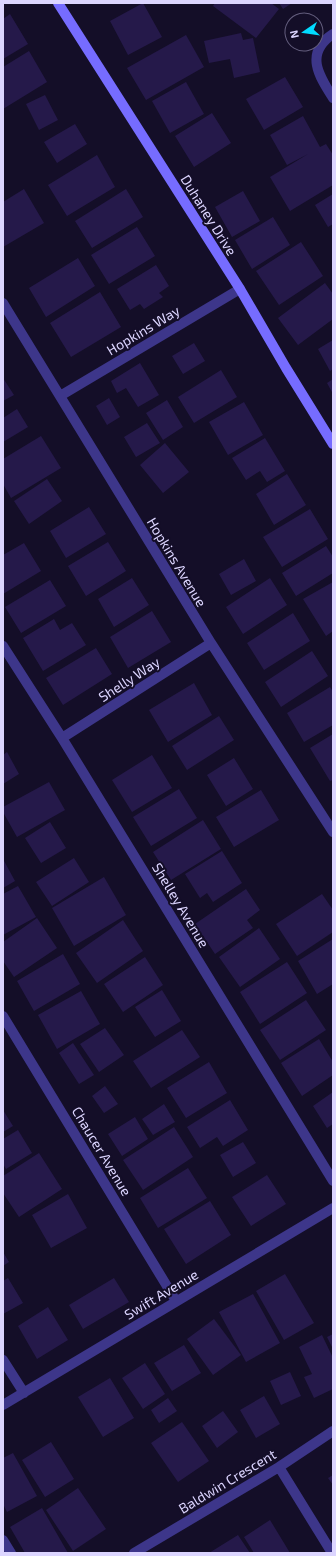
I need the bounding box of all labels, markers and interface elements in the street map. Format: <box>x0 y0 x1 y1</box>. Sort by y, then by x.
north arrow <box>284 12 324 52</box>
text: N <box>287 29 301 40</box>
street label: Duhaney Drive <box>177 171 241 259</box>
street label: Hopkins Way <box>103 301 183 359</box>
street label: Hopkins Avenue <box>144 514 210 610</box>
street label: Shelly Way <box>95 653 163 705</box>
street label: Shelley Avenue <box>149 859 213 951</box>
street label: Chaucer Avenue <box>69 1103 135 1199</box>
street label: Swift Avenue <box>121 1265 201 1323</box>
street label: Baldwin Crescent <box>175 1445 279 1517</box>

